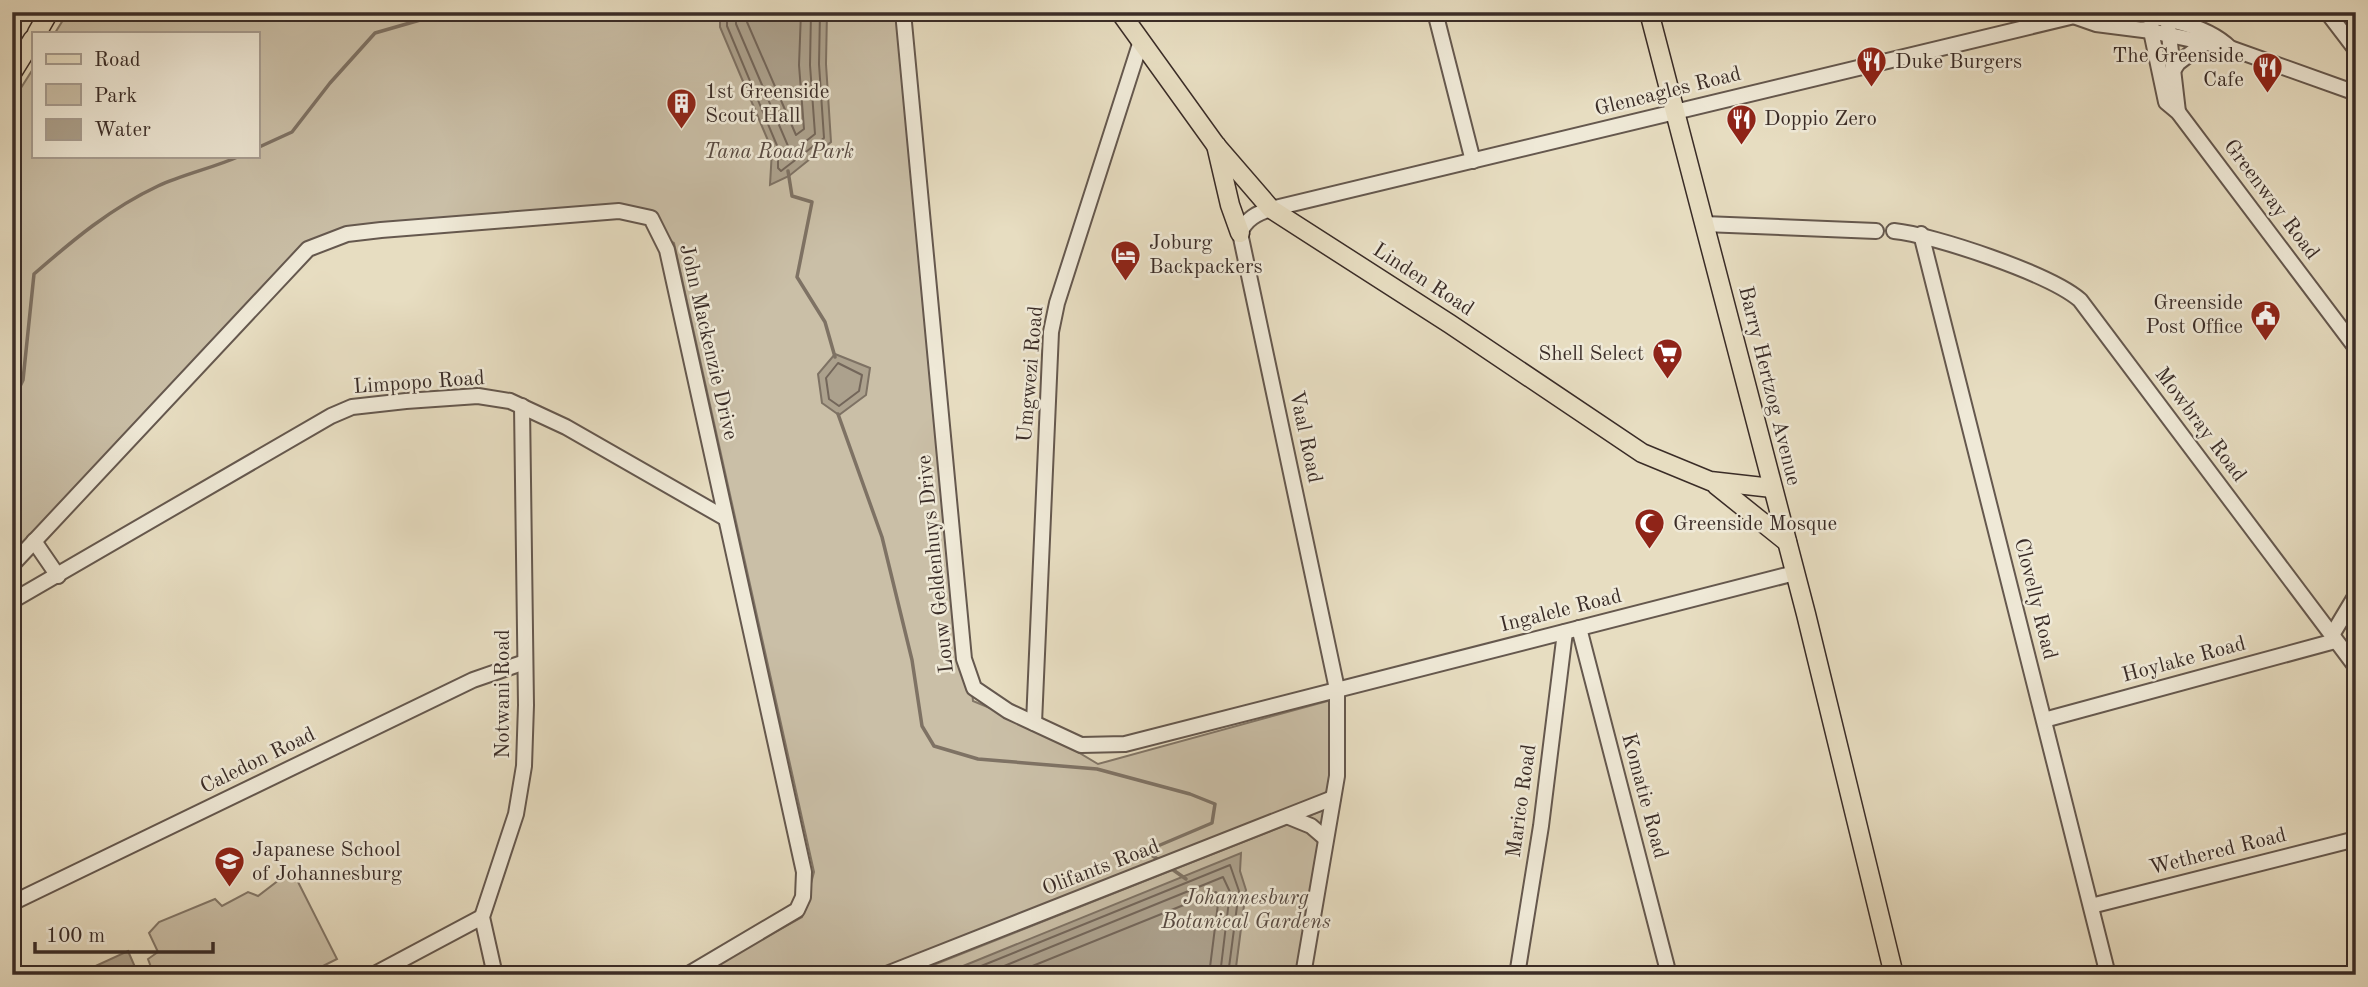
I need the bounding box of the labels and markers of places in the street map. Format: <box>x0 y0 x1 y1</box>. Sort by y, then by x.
restaurant icon: Duke Burgers <box>1855 45 1889 89</box>
place label: The Greenside Cafe <box>2112 46 2244 91</box>
restaurant icon: The Greenside Cafe <box>2250 51 2284 95</box>
place label: Duke Burgers <box>1895 52 2022 73</box>
place label: 1st Greenside Scout Hall <box>705 82 829 127</box>
building icon: 1st Greenside Scout Hall <box>665 87 699 131</box>
restaurant icon: Doppio Zero <box>1724 102 1758 146</box>
place label: Doppio Zero <box>1764 109 1877 130</box>
place label: Joburg Backpackers <box>1149 233 1263 278</box>
hotel icon: Joburg Backpackers <box>1109 238 1143 282</box>
place label: Greenside Post Office <box>2145 293 2243 338</box>
public building icon: Greenside Post Office <box>2249 298 2283 342</box>
supermarket icon: Shell Select <box>1650 337 1684 381</box>
place label: Shell Select <box>1538 344 1644 365</box>
mosque icon: Greenside Mosque <box>1633 507 1667 551</box>
place label: Greenside Mosque <box>1673 514 1837 535</box>
place label: Japanese School of Johannesburg <box>252 840 403 885</box>
school or university icon: Japanese School of Johannesburg <box>212 845 246 889</box>

